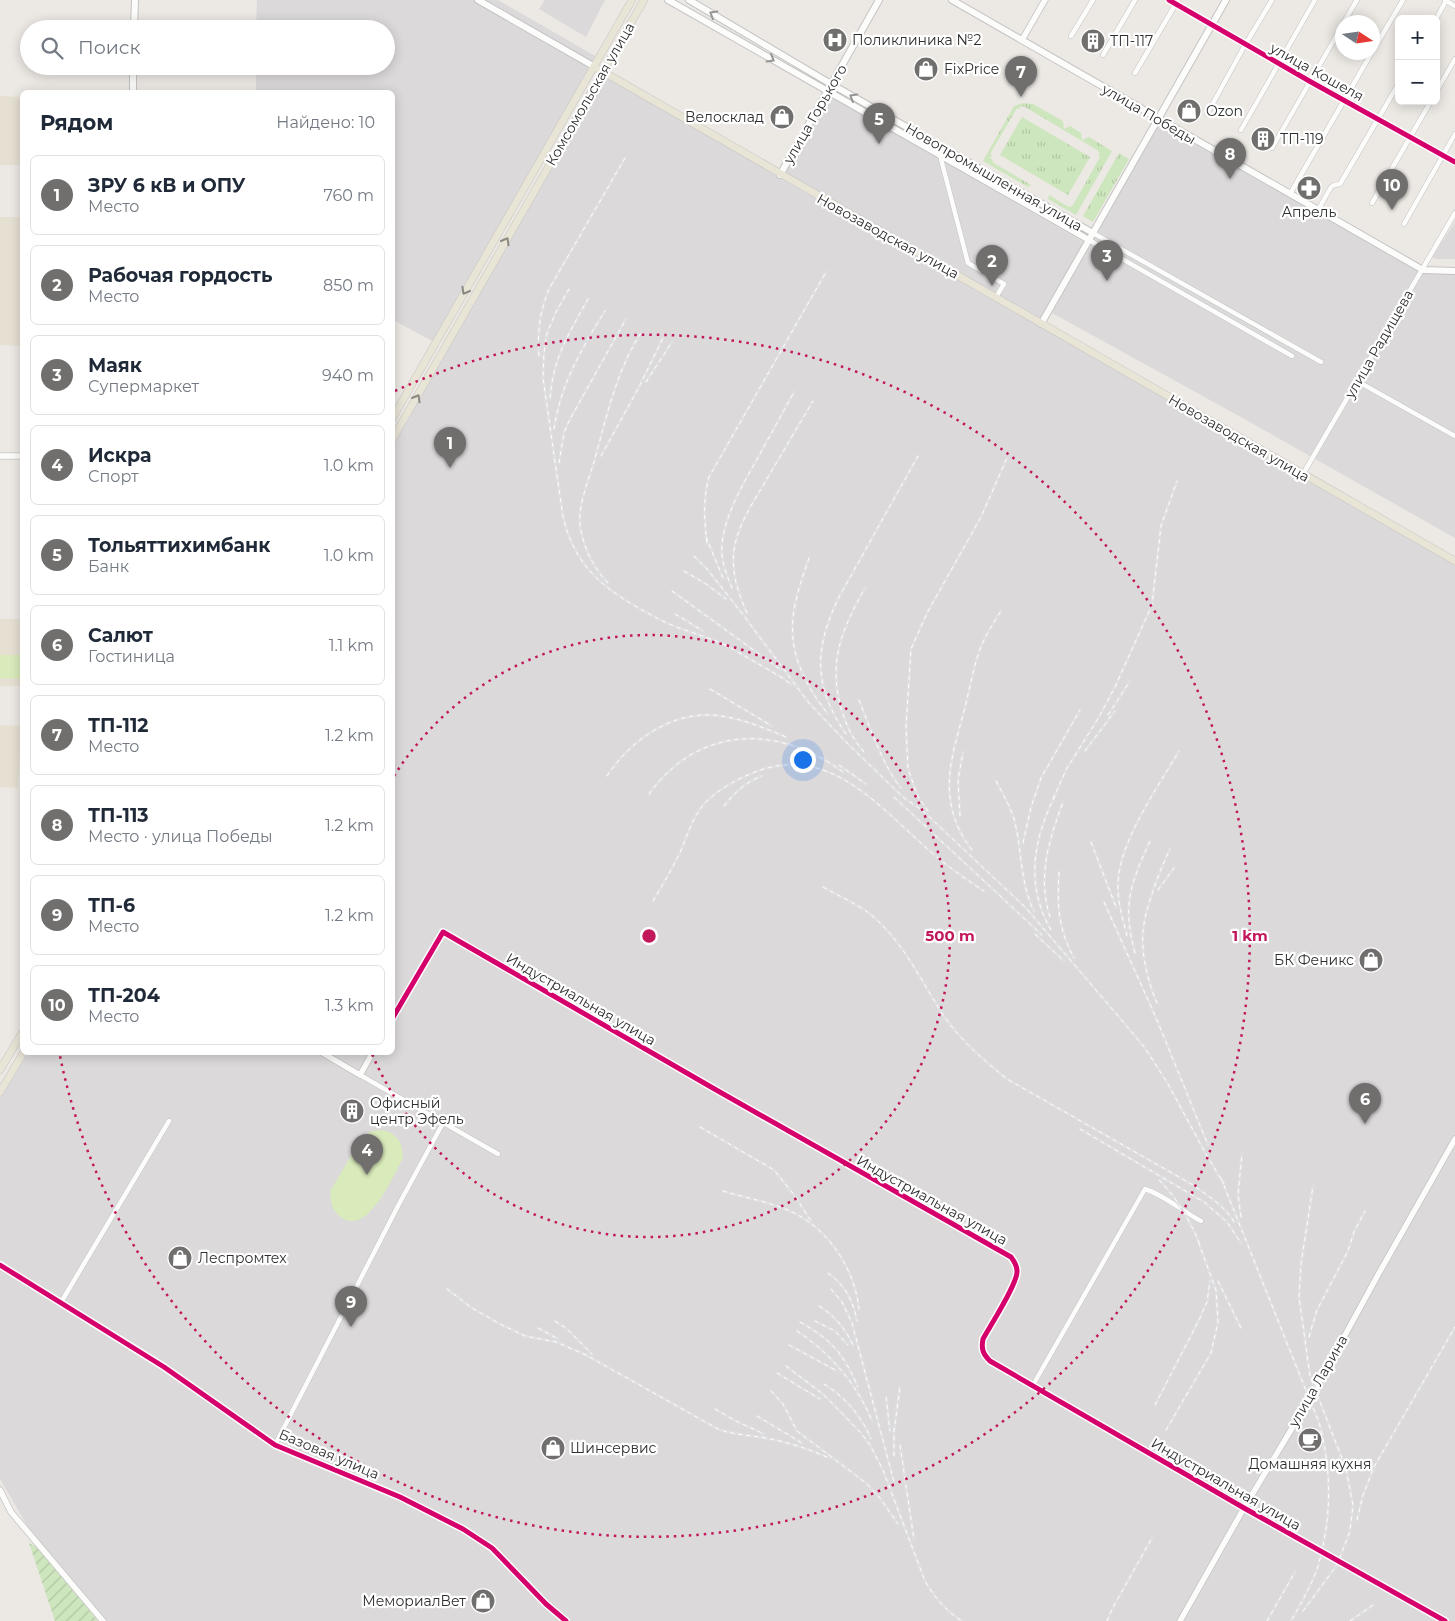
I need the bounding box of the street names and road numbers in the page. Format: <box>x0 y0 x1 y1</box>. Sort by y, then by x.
street label: Комсомольская улица <box>542 19 638 169</box>
street label: улица Кошеля <box>1266 38 1367 105</box>
street label: улица Горького <box>779 61 851 168</box>
street label: улица Победы <box>1098 79 1199 148</box>
street label: Новопромышленная улица <box>902 119 1086 235</box>
street label: Новозаводская улица <box>814 189 962 283</box>
street label: улица Радищева <box>1340 287 1417 402</box>
street label: Новозаводская улица <box>1165 390 1313 486</box>
street label: Индустриальная улица <box>503 949 659 1049</box>
street label: Индустриальная улица <box>853 1151 1011 1249</box>
street label: улица Ларина <box>1284 1332 1352 1431</box>
street label: Базовая улица <box>276 1425 382 1483</box>
street label: Индустриальная улица <box>1148 1434 1304 1534</box>

